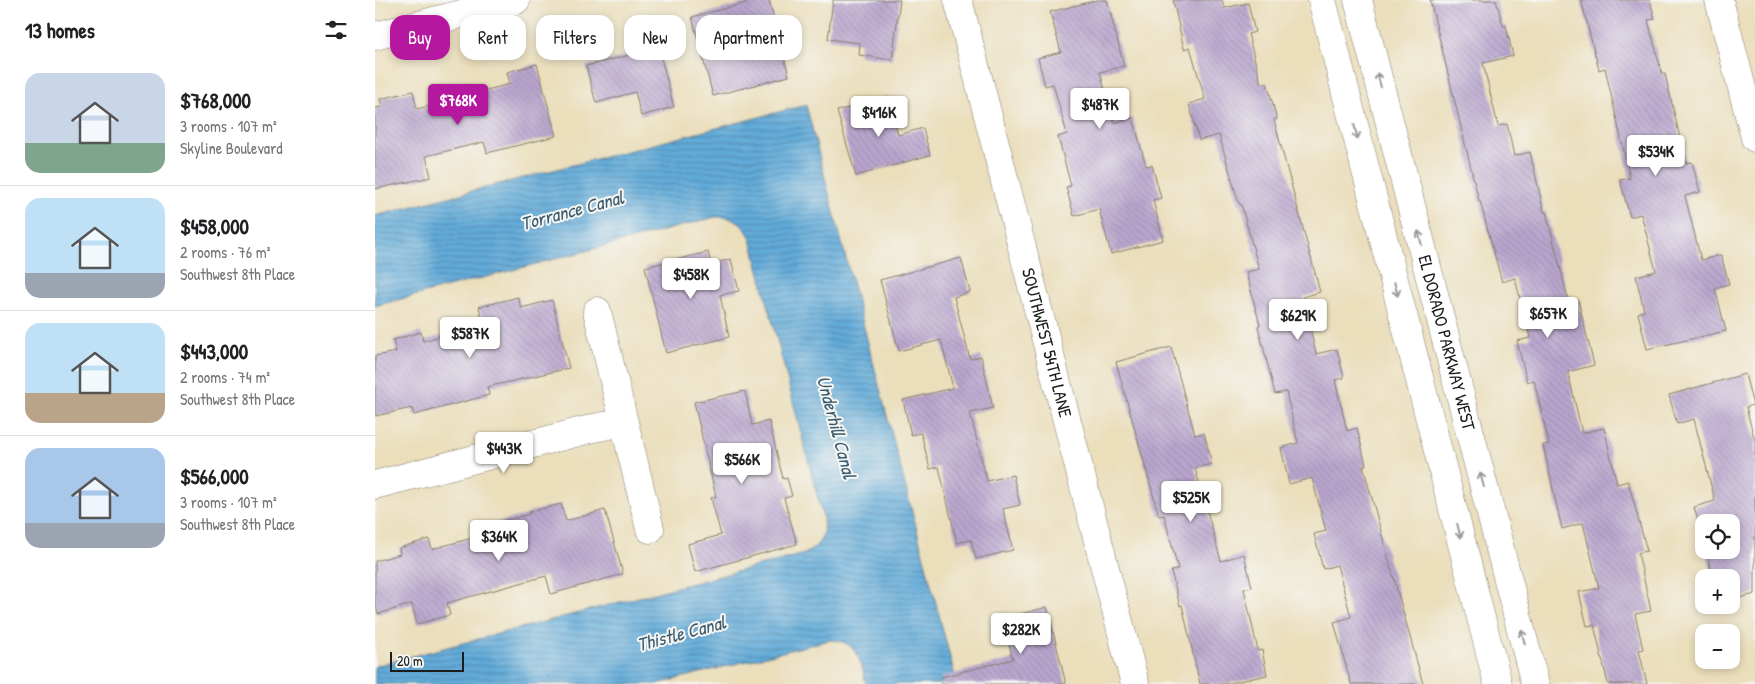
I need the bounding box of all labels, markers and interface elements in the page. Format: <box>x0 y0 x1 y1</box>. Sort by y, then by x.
chip: Buy <box>390 15 450 60</box>
chip: Rent <box>460 15 526 60</box>
chip: Filters <box>536 15 614 60</box>
chip: New <box>624 15 686 60</box>
chip: Apartment <box>696 15 802 60</box>
text: 13 homes <box>25 16 95 45</box>
icon: filters <box>322 16 350 44</box>
one-way arrow <box>1374 73 1384 89</box>
pin: $768K <box>423 84 493 126</box>
text: $768,000 <box>180 86 251 115</box>
pin: $487K <box>1065 88 1135 130</box>
text: $768K <box>439 89 477 111</box>
icon: home <box>65 93 125 153</box>
text: $487K <box>1081 93 1119 115</box>
pin: $416K <box>844 96 914 138</box>
text: $416K <box>862 101 896 123</box>
text: 3 rooms · 107 m² <box>180 115 277 137</box>
one-way arrow <box>1352 123 1361 139</box>
pin: $534K <box>1621 134 1691 177</box>
text: Skyline Boulevard <box>180 137 283 159</box>
text: $534K <box>1638 140 1674 162</box>
water label: Torrance Canal <box>518 184 627 236</box>
text: $458,000 <box>180 212 249 241</box>
icon: home <box>65 218 125 278</box>
one-way arrow <box>1414 230 1424 246</box>
text: 2 rooms · 76 m² <box>180 241 270 263</box>
street label: EL DORADO PARKWAY WEST <box>1413 252 1482 433</box>
pin: $458K <box>656 258 726 300</box>
text: Southwest 8th Place <box>180 263 295 285</box>
text: $458K <box>673 263 709 285</box>
street label: SOUTHWEST 54TH LANE <box>1016 265 1078 420</box>
one-way arrow <box>1392 281 1402 297</box>
pin: $657K <box>1513 296 1583 339</box>
pin: $629K <box>1263 298 1333 341</box>
text: $657K <box>1529 302 1567 324</box>
text: $629K <box>1280 304 1316 326</box>
pin: $587K <box>435 316 505 359</box>
text: $587K <box>451 322 489 344</box>
text: $443,000 <box>180 337 248 366</box>
icon: home <box>65 343 125 403</box>
text: 2 rooms · 74 m² <box>180 366 270 388</box>
water label: Underhill Canal <box>811 373 863 482</box>
text: Southwest 8th Place <box>180 388 295 410</box>
pin: $443K <box>469 432 539 474</box>
text: $443K <box>486 437 522 459</box>
pin: $566K <box>707 442 777 485</box>
text: $566K <box>724 448 760 470</box>
text: $566,000 <box>180 462 249 491</box>
icon: home <box>65 468 125 528</box>
one-way arrow <box>1476 472 1486 488</box>
pin: $525K <box>1156 480 1226 523</box>
text: $525K <box>1172 486 1210 508</box>
text: 3 rooms · 107 m² <box>180 491 277 513</box>
text: Southwest 8th Place <box>180 513 295 535</box>
map controls <box>1695 514 1740 669</box>
button: locate <box>1695 514 1740 559</box>
pin: $364K <box>464 520 534 562</box>
one-way arrow <box>1454 523 1464 539</box>
text: $364K <box>481 525 517 547</box>
button: + <box>1695 569 1740 614</box>
water label: Thistle Canal <box>634 608 729 657</box>
pin: $282K <box>986 612 1056 655</box>
text: $282K <box>1002 618 1040 640</box>
button: − <box>1695 624 1740 669</box>
one-way arrow <box>1518 629 1527 645</box>
scale bar <box>390 649 464 672</box>
text: 20 m <box>397 651 423 670</box>

